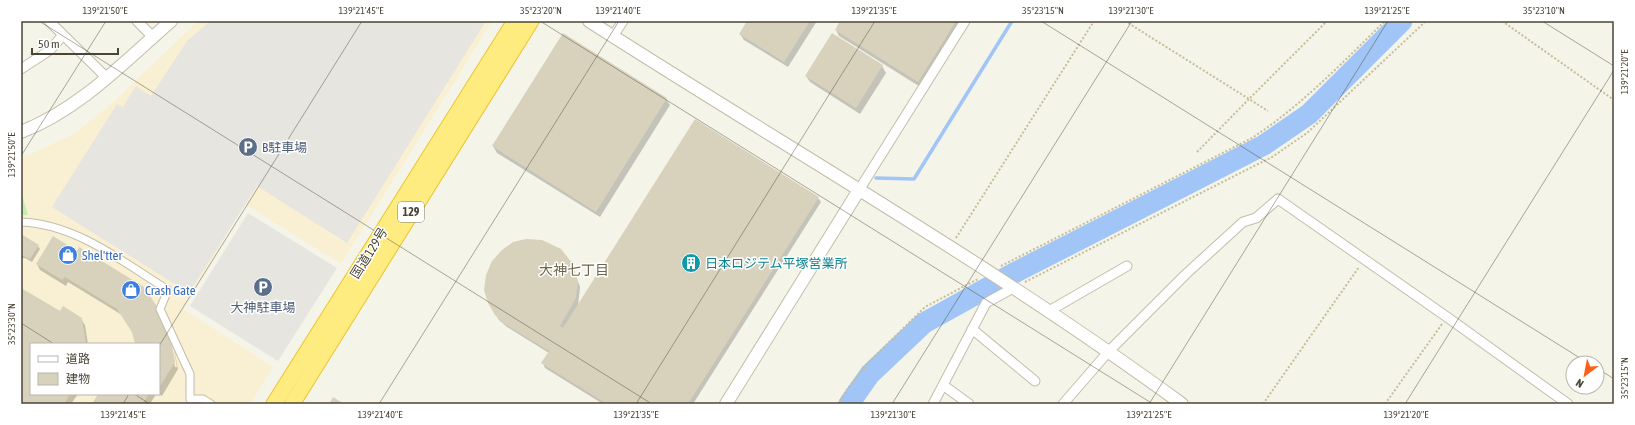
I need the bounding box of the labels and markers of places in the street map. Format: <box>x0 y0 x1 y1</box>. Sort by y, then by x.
parking icon: B駐車場 <box>237 136 259 158</box>
place label: B駐車場 <box>262 140 307 155</box>
shop icon: Shel'tter <box>57 244 79 266</box>
place label: Shel'tter <box>82 248 123 263</box>
building icon: 日本ロジテム平塚営業所 <box>680 252 702 274</box>
place label: 日本ロジテム平塚営業所 <box>705 256 848 271</box>
parking icon: 大神駐車場 <box>252 276 274 298</box>
shop icon: Crash Gate <box>120 279 142 301</box>
place label: Crash Gate <box>145 283 196 298</box>
place label: 大神駐車場 <box>230 300 296 315</box>

